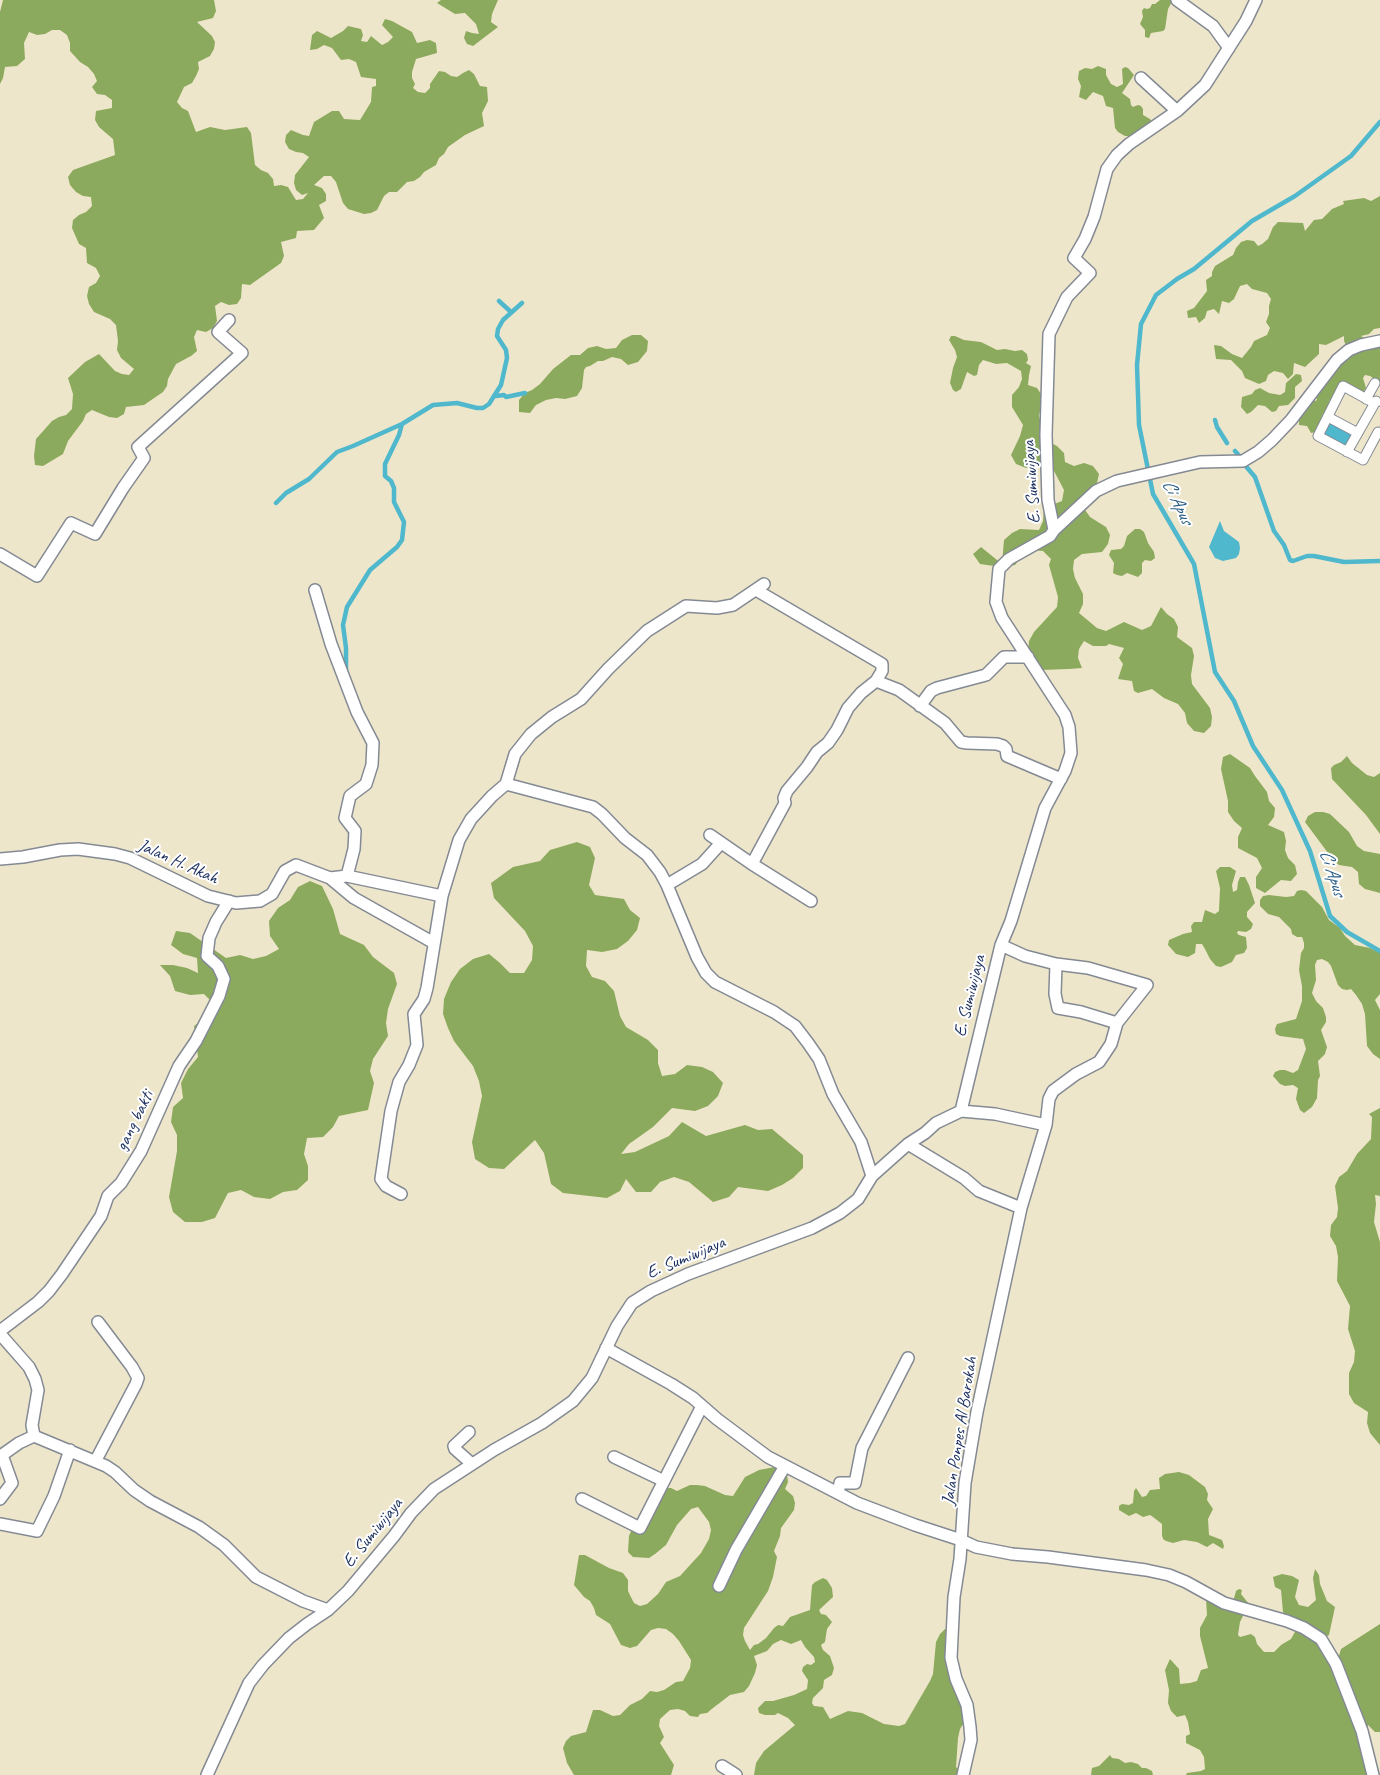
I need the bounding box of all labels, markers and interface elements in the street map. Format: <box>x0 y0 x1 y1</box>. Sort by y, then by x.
street label: E. Sumiwijaya <box>1018 440 1046 524</box>
water label: Ci Apus <box>1156 476 1198 528</box>
street label: Jalan H. Akah <box>135 835 221 889</box>
water label: Ci Apus <box>1314 847 1350 899</box>
street label: E. Sumiwijaya <box>949 953 991 1039</box>
street label: gang bakti <box>111 1087 159 1155</box>
street label: E. Sumiwijaya <box>644 1232 728 1284</box>
street label: Jalan Ponpes Al Barokah <box>938 1355 982 1507</box>
street label: E. Sumiwijaya <box>338 1494 408 1572</box>

